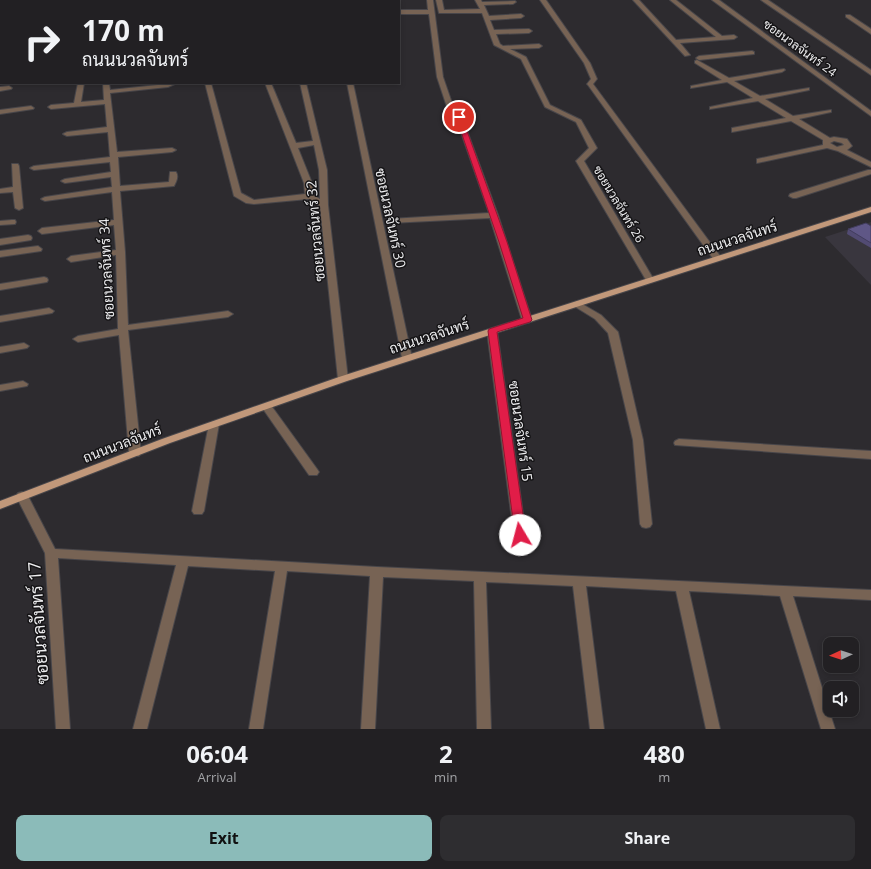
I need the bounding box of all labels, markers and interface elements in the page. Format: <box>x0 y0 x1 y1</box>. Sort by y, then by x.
text: 170 m <box>82 11 165 49</box>
icon: right <box>16 16 68 68</box>
street label: ซอยนวลจันทร์ 24 <box>760 16 840 80</box>
text: ถนนนวลจันทร์ <box>82 47 189 71</box>
pin <box>442 100 476 134</box>
icon: arrive <box>448 106 470 128</box>
street label: ซอยนวลจันทร์ 26 <box>589 162 649 246</box>
street label: ซอยนวลจันทร์ 30 <box>371 166 411 270</box>
street label: ซอยนวลจันทร์ 32 <box>301 180 329 282</box>
street label: ถนนนวลจันทร์ <box>695 216 780 260</box>
street label: ซอยนวลจันทร์ 34 <box>94 218 118 320</box>
street label: ถนนนวลจันทร์ <box>387 314 472 358</box>
street label: ซอยนวลจันทร์ 15 <box>505 379 537 483</box>
street label: ถนนนวลจันทร์ <box>80 419 164 467</box>
position arrow <box>499 514 541 556</box>
street label: ซอยนวลจันทร์ 17 <box>22 561 54 685</box>
north arrow <box>823 637 859 673</box>
map controls <box>823 637 859 717</box>
button: sound <box>823 681 859 717</box>
text: 06:04 <box>186 737 248 770</box>
text: 2 <box>439 737 453 770</box>
text: 480 <box>644 737 685 770</box>
text: Arrival <box>197 768 237 786</box>
text: min <box>434 768 457 786</box>
text: m <box>658 768 670 786</box>
button: Exit <box>16 815 432 861</box>
button: Share <box>440 815 855 861</box>

